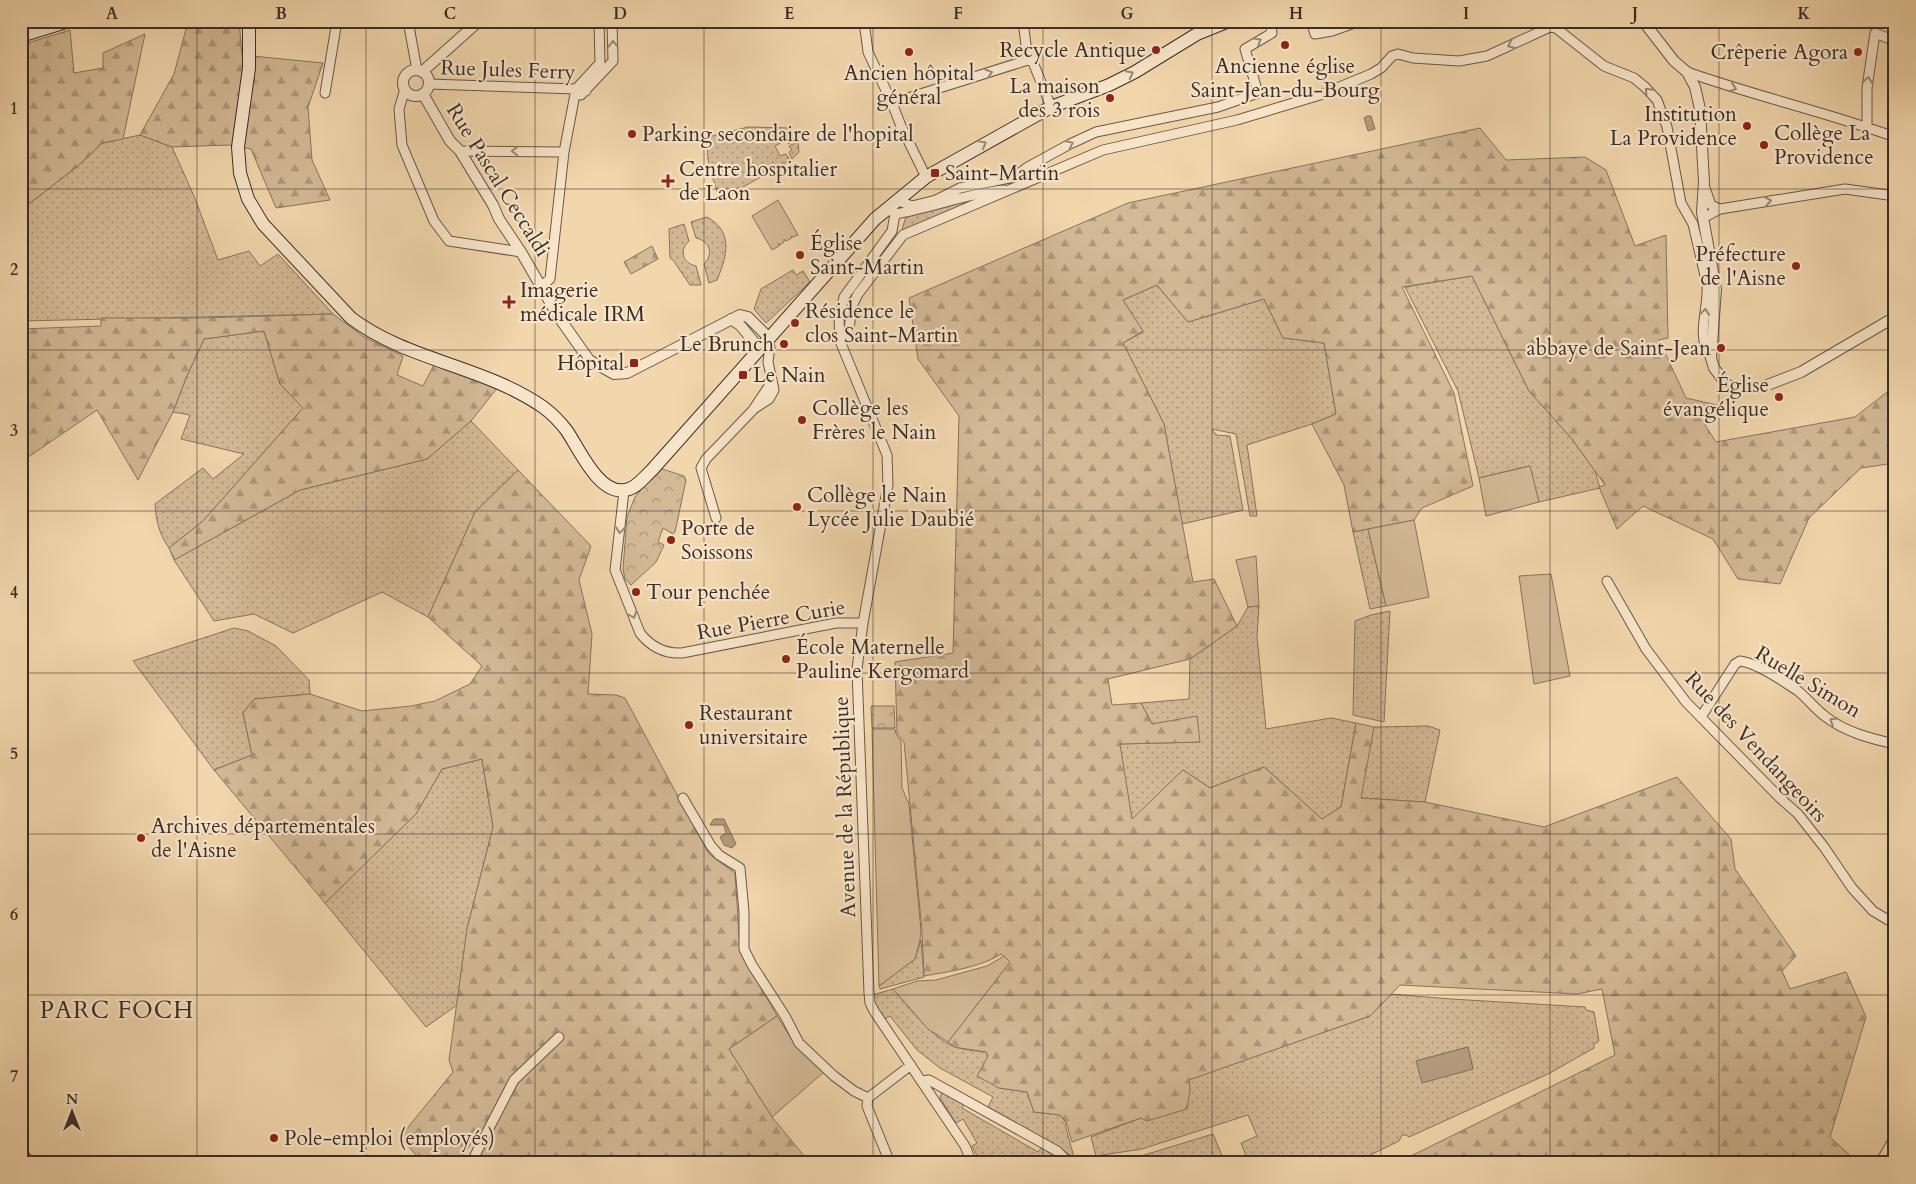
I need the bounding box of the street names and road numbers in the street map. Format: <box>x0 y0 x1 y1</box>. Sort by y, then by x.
street label: Rue Jules Ferry <box>440 53 576 87</box>
street label: Rue Pascal Ceccaldi <box>439 98 557 262</box>
street label: Rue Pierre Curie <box>694 593 848 647</box>
street label: Ruelle Simon <box>1750 639 1866 725</box>
street label: Rue des Vendangeoirs <box>1678 665 1834 829</box>
street label: Avenue de la République <box>827 696 863 918</box>

